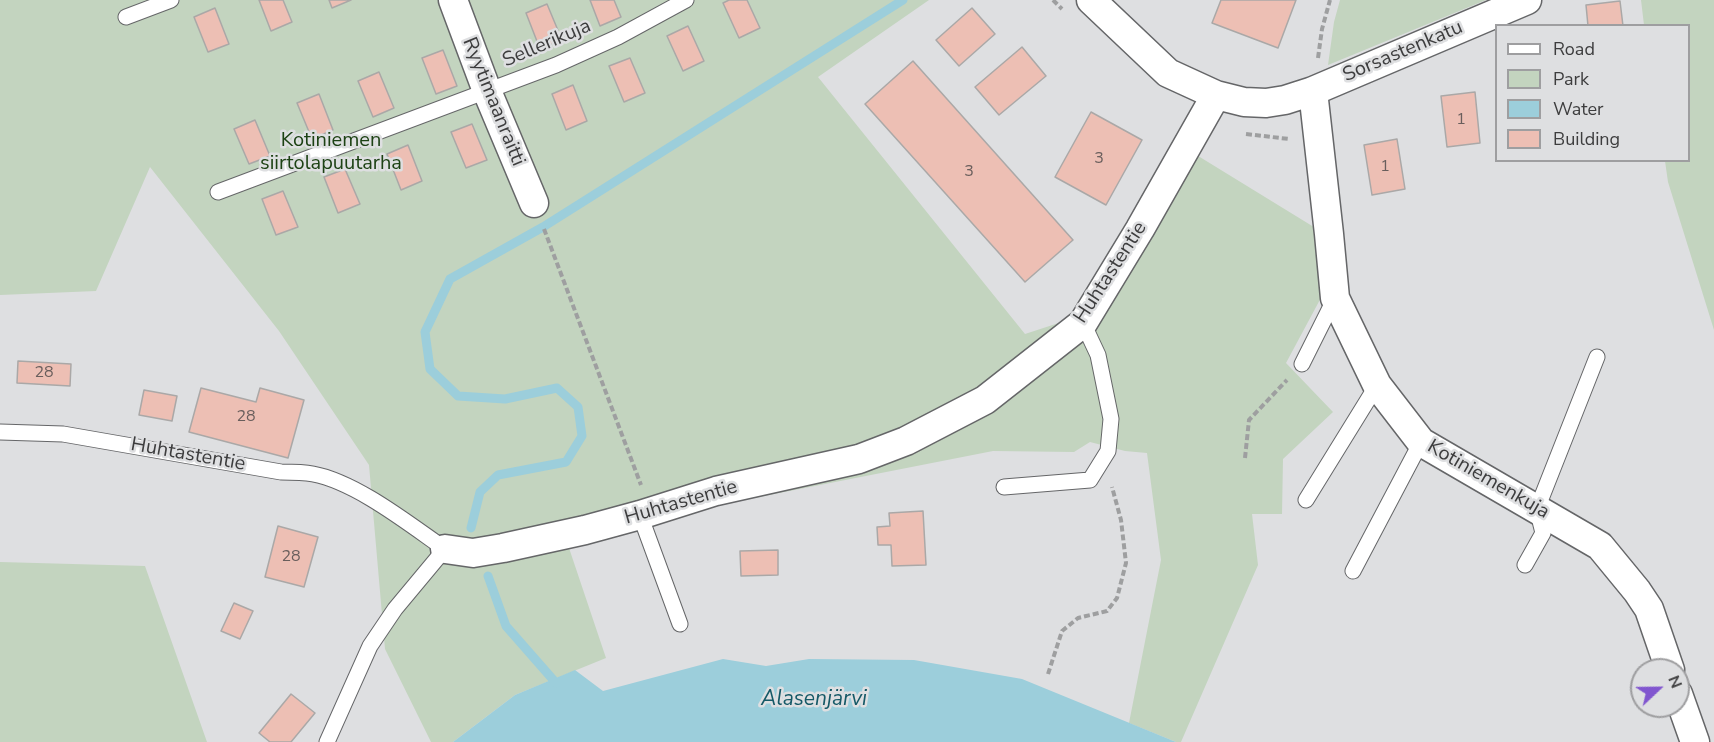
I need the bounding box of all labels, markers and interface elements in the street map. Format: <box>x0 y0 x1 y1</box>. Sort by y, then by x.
street label: Sellerikuja <box>499 15 595 73</box>
street label: Sorsastenkatu <box>1339 16 1467 88</box>
legend <box>1495 24 1690 162</box>
street label: Ryytimaanraitti <box>456 34 530 170</box>
text: Road <box>1553 37 1595 61</box>
text: Park <box>1553 67 1589 91</box>
text: Water <box>1553 97 1604 121</box>
house number: 1 <box>1456 110 1466 130</box>
text: Building <box>1553 127 1620 151</box>
park label: Kotiniemen siirtolapuutarha <box>260 129 402 176</box>
house number: 3 <box>1094 149 1104 169</box>
house number: 1 <box>1380 157 1390 177</box>
house number: 3 <box>964 162 974 182</box>
street label: Huhtastentie <box>1069 218 1153 328</box>
house number: 28 <box>34 363 54 383</box>
house number: 28 <box>236 407 256 427</box>
street label: Huhtastentie <box>129 433 247 477</box>
street label: Kotiniemenkuja <box>1423 435 1553 525</box>
street label: Huhtastentie <box>622 475 740 531</box>
house number: 28 <box>281 547 301 567</box>
north arrow <box>1630 658 1690 718</box>
text: N <box>1662 672 1687 692</box>
water label: Alasenjärvi <box>761 687 867 713</box>

